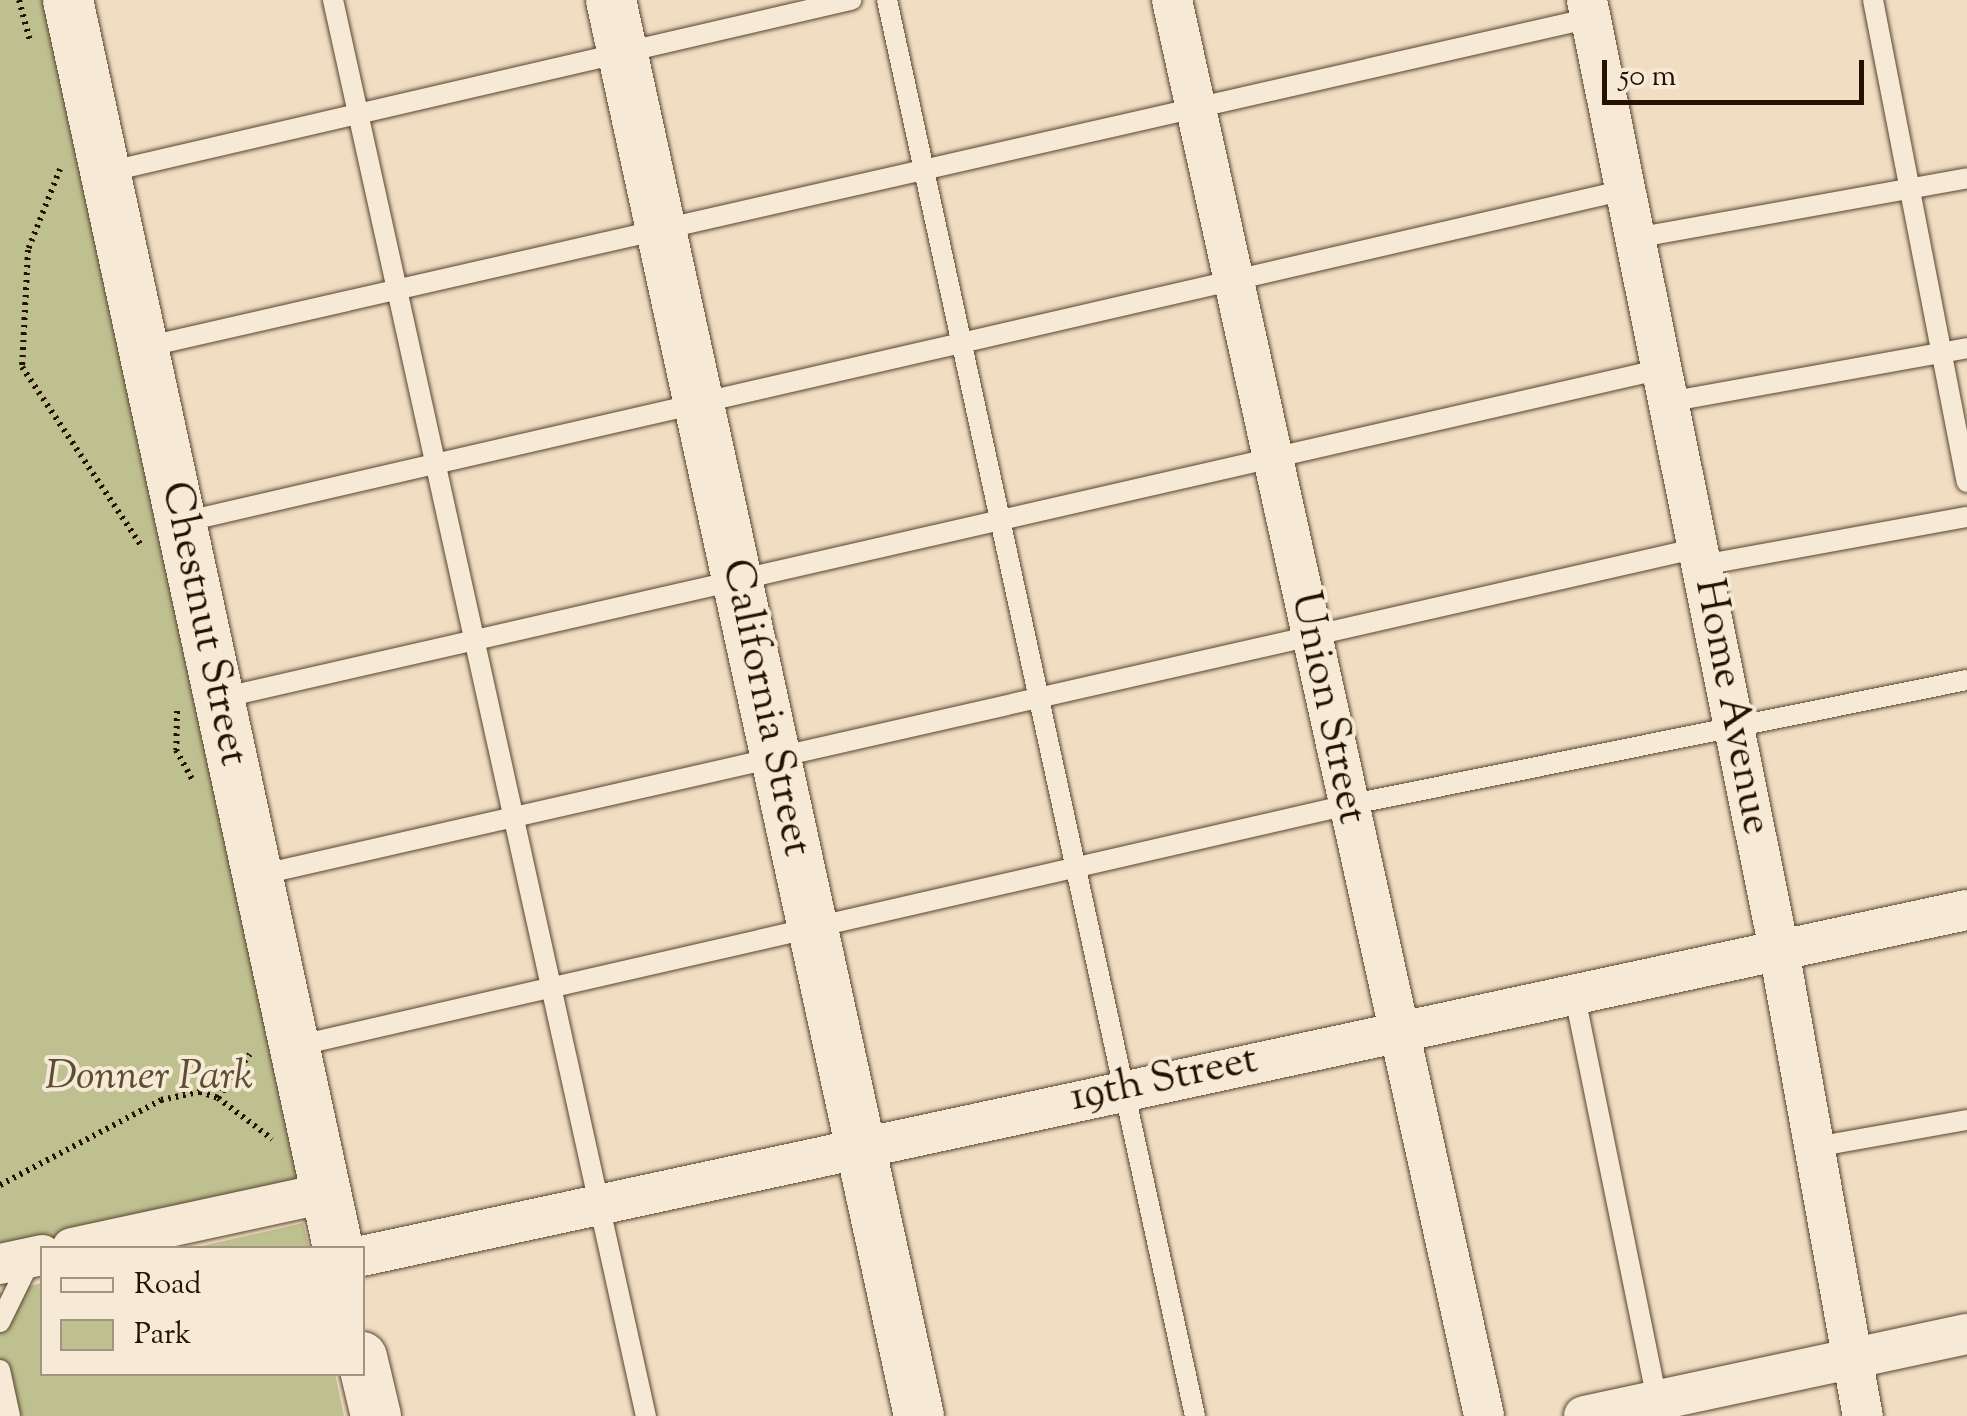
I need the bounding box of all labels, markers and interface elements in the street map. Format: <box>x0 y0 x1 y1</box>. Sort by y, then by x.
scale bar <box>1607 40 1870 102</box>
text: 50 m <box>1619 56 1676 99</box>
street label: Chestnut Street <box>148 477 258 771</box>
street label: California Street <box>709 555 821 861</box>
street label: Home Avenue <box>1682 575 1780 839</box>
street label: Union Street <box>1278 587 1376 829</box>
street label: 19th Street <box>1066 1036 1262 1124</box>
park label: Donner Park <box>45 1053 253 1103</box>
legend <box>40 1246 365 1376</box>
text: Road <box>134 1264 201 1307</box>
text: Park <box>134 1314 191 1357</box>

